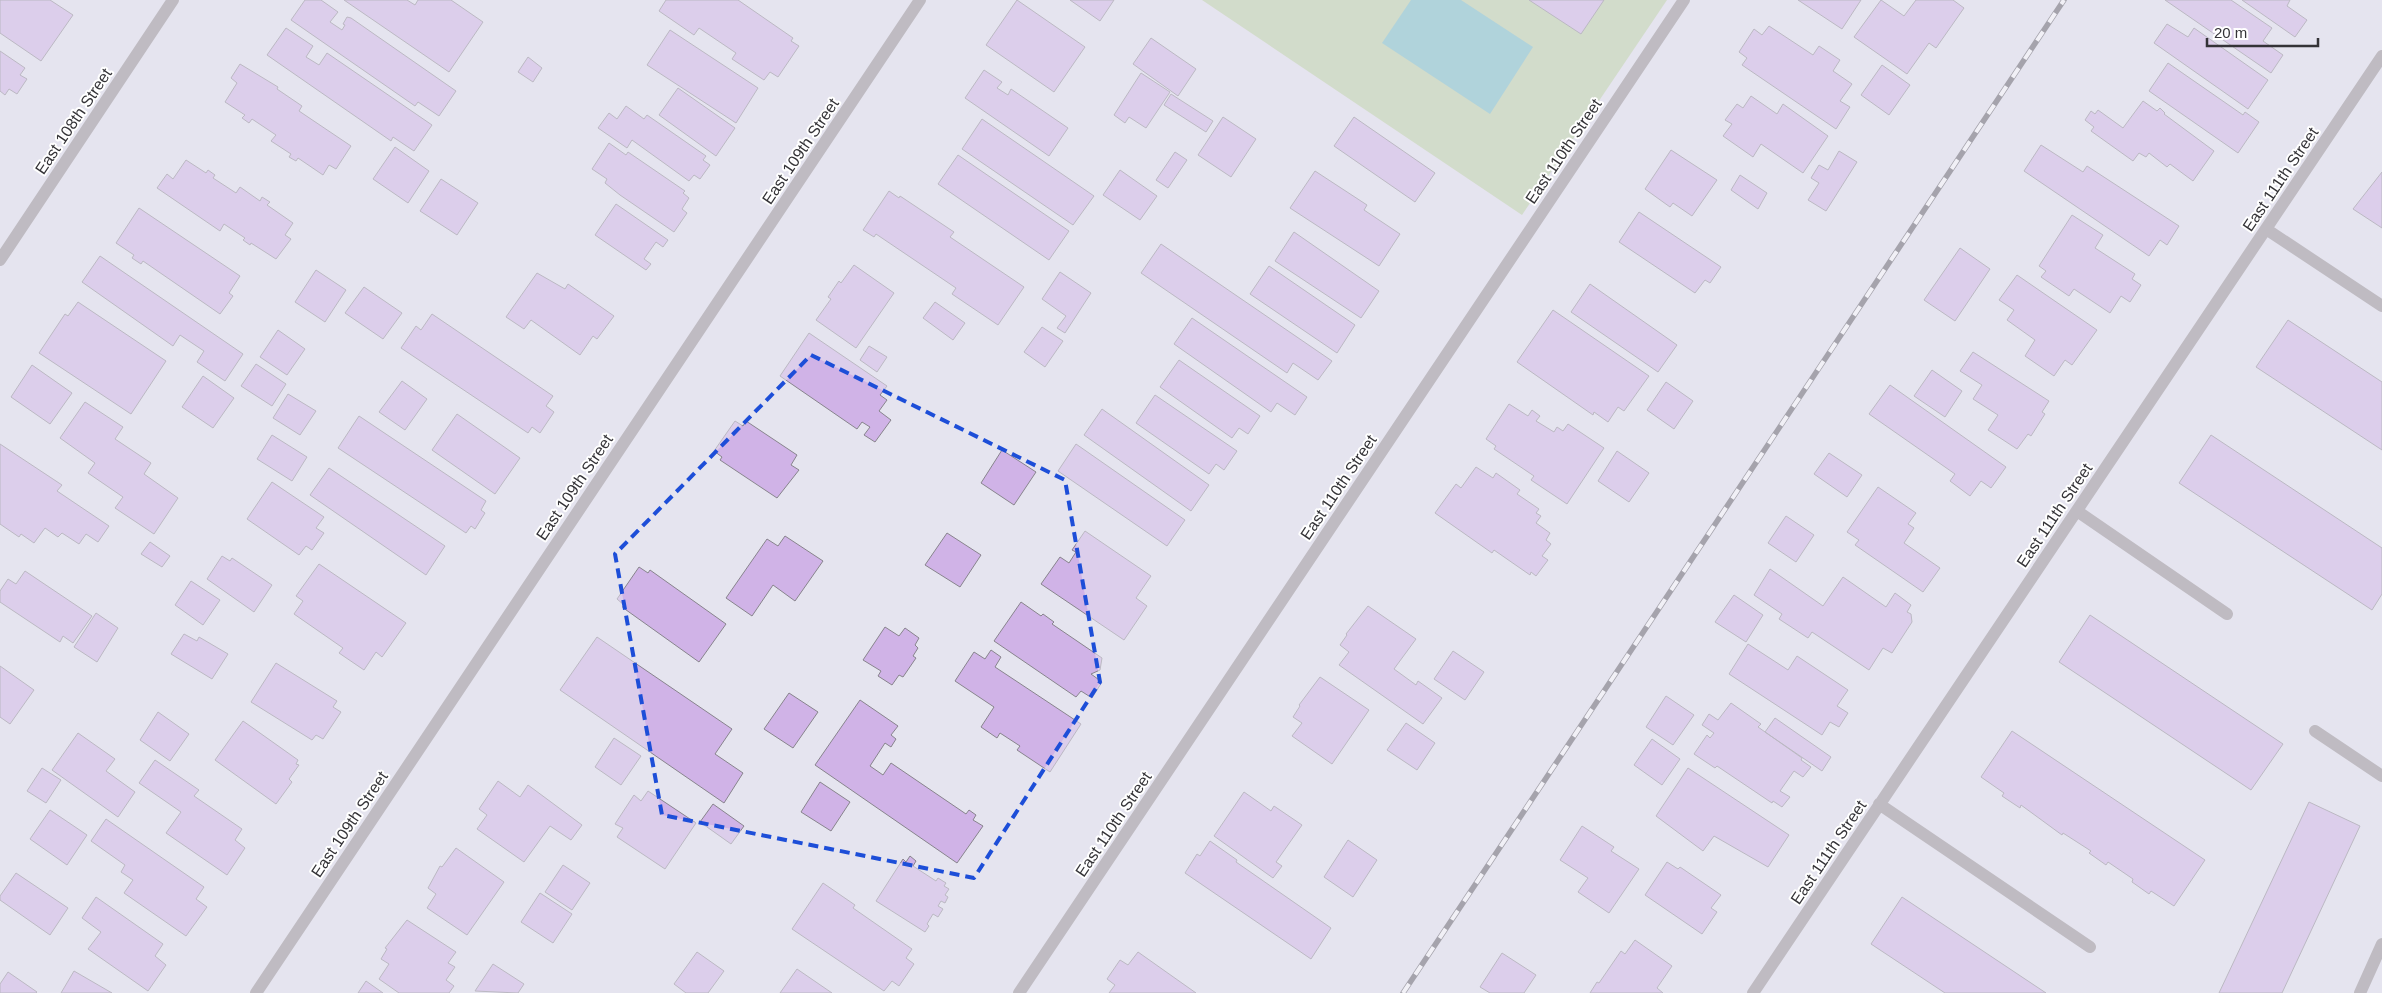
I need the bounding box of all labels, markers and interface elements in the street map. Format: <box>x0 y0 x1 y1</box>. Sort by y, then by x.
scale bar <box>2207 15 2318 47</box>
text: 20 m <box>2214 24 2247 41</box>
street label: East 108th Street <box>32 65 115 177</box>
street label: East 109th Street <box>759 95 842 207</box>
street label: East 110th Street <box>1522 95 1605 207</box>
street label: East 111th Street <box>2239 124 2322 234</box>
street label: East 109th Street <box>533 431 616 543</box>
street label: East 110th Street <box>1297 431 1380 543</box>
street label: East 111th Street <box>2013 460 2096 570</box>
street label: East 109th Street <box>308 768 391 880</box>
street label: East 110th Street <box>1072 768 1155 880</box>
street label: East 111th Street <box>1787 797 1870 907</box>

